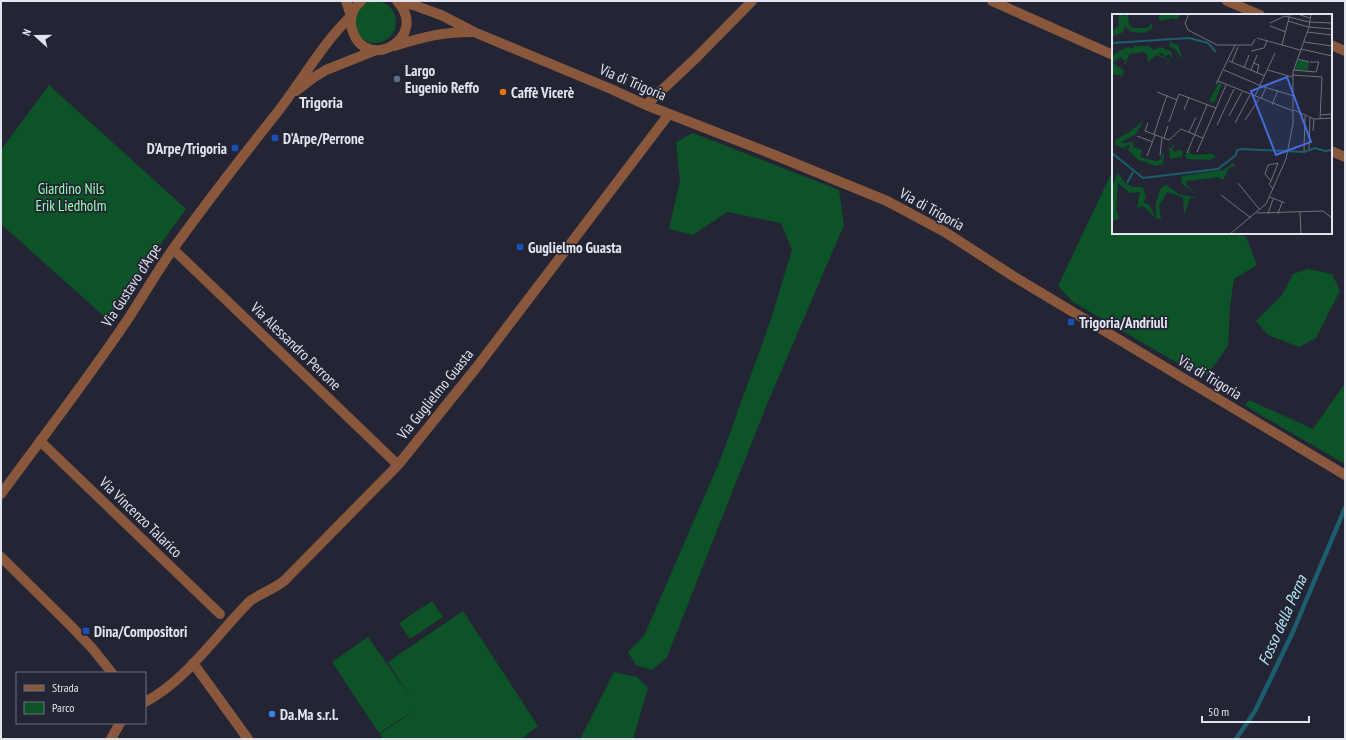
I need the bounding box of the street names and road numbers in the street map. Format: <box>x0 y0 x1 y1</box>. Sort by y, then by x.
street label: Via di Trigoria <box>596 59 669 105</box>
street label: Via di Trigoria <box>895 183 968 235</box>
street label: Via Gustavo d'Arpe <box>96 240 165 331</box>
street label: Via Alessandro Perrone <box>246 297 345 394</box>
street label: Via Guglielmo Guasta <box>392 345 477 444</box>
street label: Via di Trigoria <box>1174 350 1245 403</box>
street label: Via Vincenzo Talarico <box>95 472 186 561</box>

